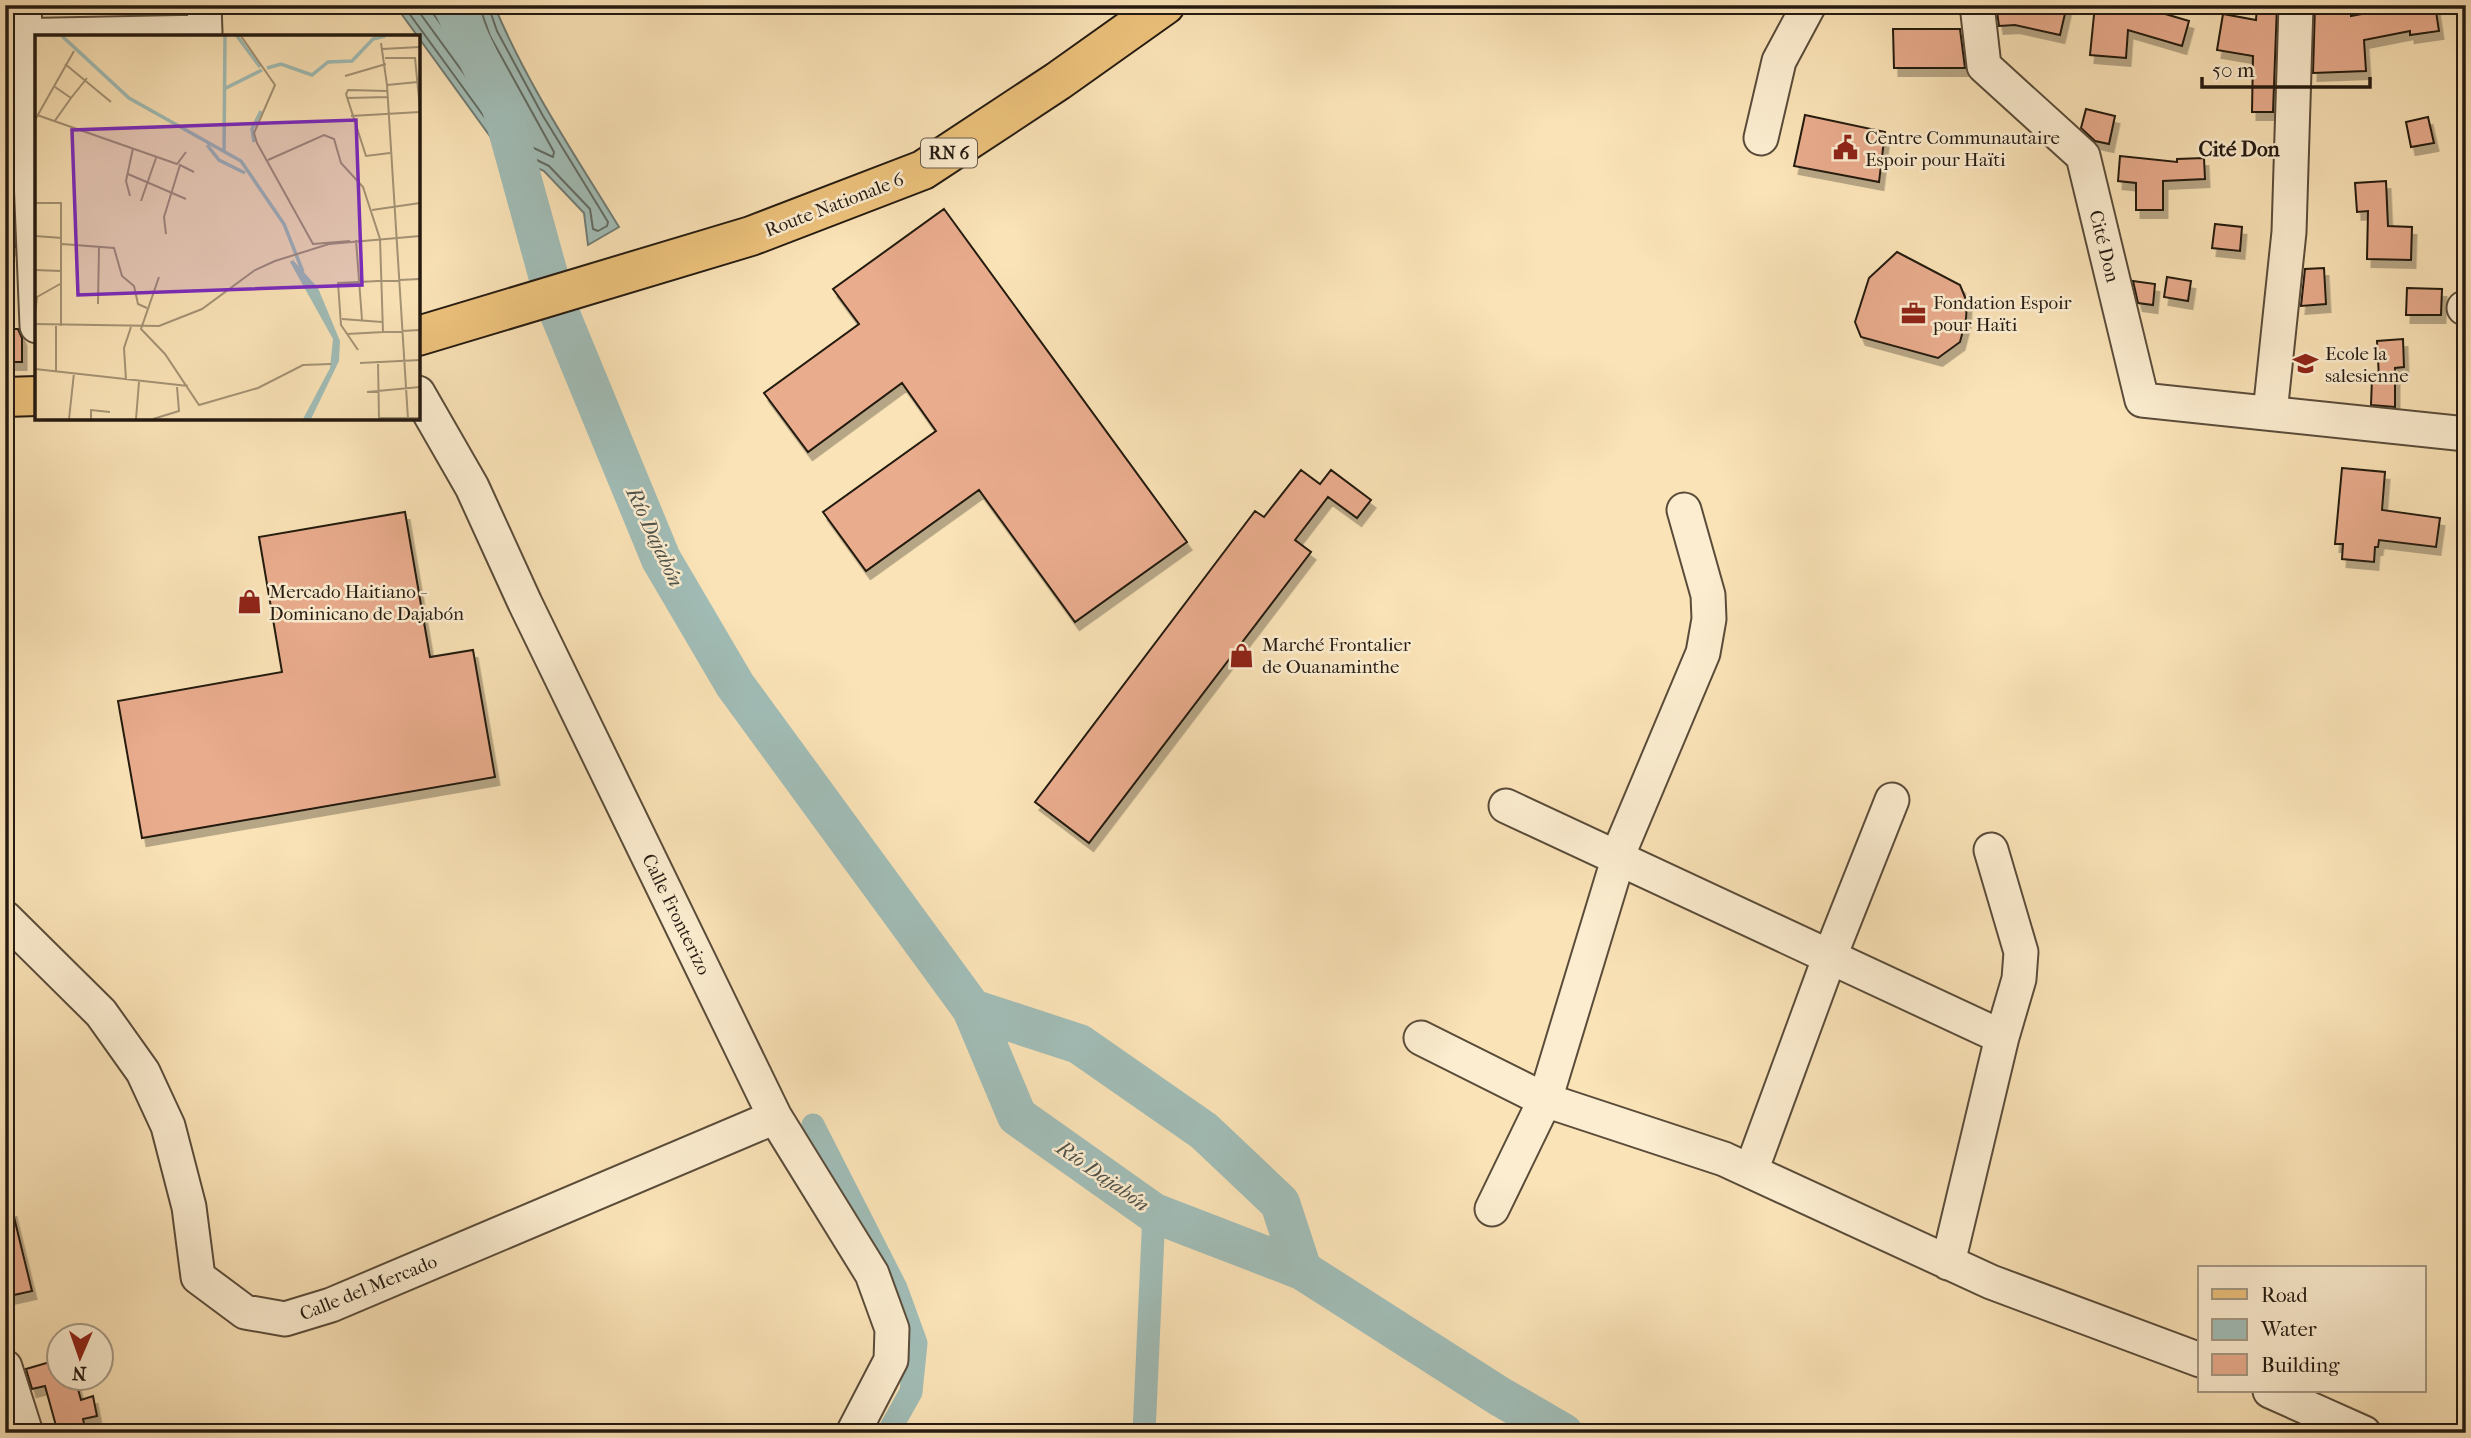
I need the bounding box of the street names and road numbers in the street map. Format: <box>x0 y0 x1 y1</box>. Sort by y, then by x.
road number: RN 6 <box>921 138 977 168</box>
street label: Route Nationale 6 <box>762 168 908 242</box>
street label: Cité Don <box>2084 208 2124 285</box>
street label: Calle Fronterizo <box>637 850 715 979</box>
street label: Calle del Mercado <box>297 1250 441 1325</box>

